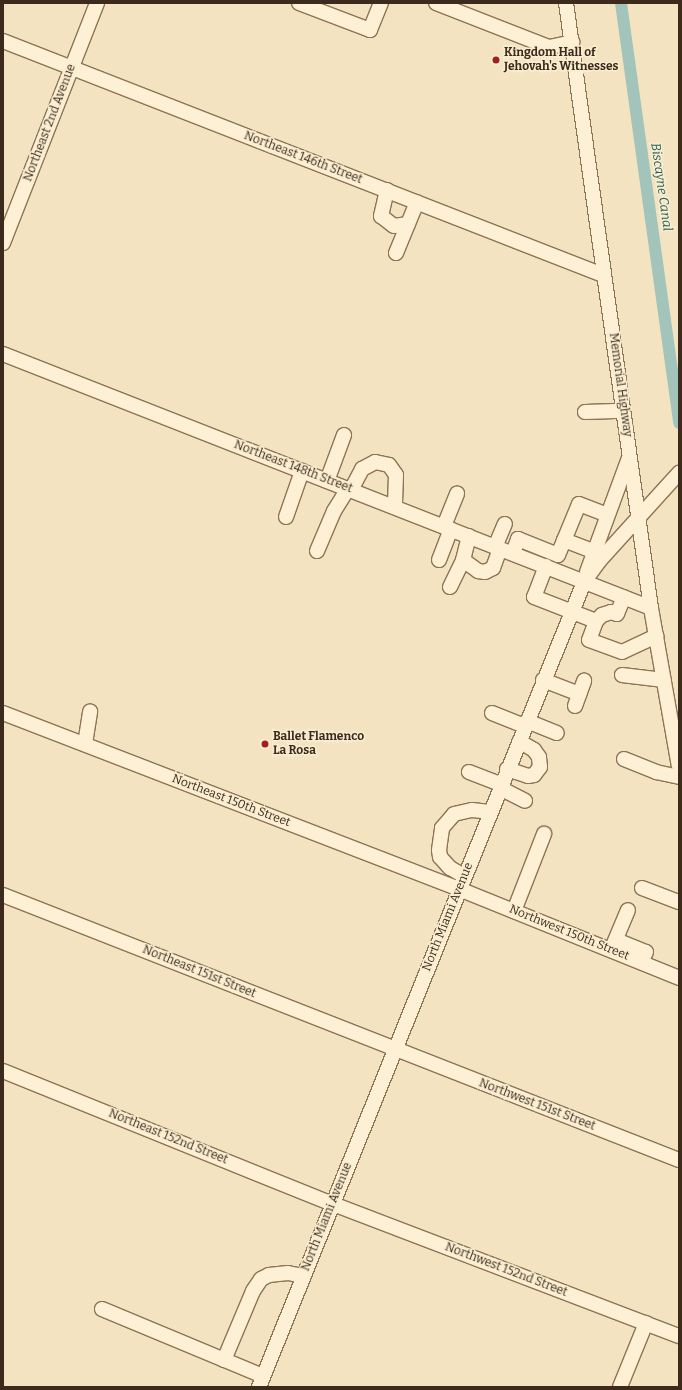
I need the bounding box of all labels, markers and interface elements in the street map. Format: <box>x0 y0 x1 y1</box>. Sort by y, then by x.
place label: Kingdom Hall of Jehovah's Witnesses <box>504 46 618 74</box>
marker: Kingdom Hall of Jehovah's Witnesses <box>491 55 501 65</box>
street label: Northeast 2nd Avenue <box>21 62 79 184</box>
street label: Northeast 146th Street <box>242 129 364 187</box>
water label: Biscayne Canal <box>647 142 675 232</box>
street label: Memorial Highway <box>606 332 634 438</box>
street label: Northeast 148th Street <box>232 438 354 496</box>
place label: Ballet Flamenco La Rosa <box>273 730 364 758</box>
marker: Ballet Flamenco La Rosa <box>260 739 270 749</box>
street label: Northeast 150th Street <box>170 772 292 830</box>
street label: North Miami Avenue <box>420 861 476 973</box>
street label: Northwest 150th Street <box>507 902 631 964</box>
street label: Northeast 151st Street <box>140 943 258 1001</box>
street label: Northwest 151st Street <box>477 1076 597 1134</box>
street label: Northeast 152nd Street <box>106 1106 230 1168</box>
street label: North Miami Avenue <box>299 1161 355 1273</box>
street label: Northwest 152nd Street <box>443 1240 569 1300</box>

